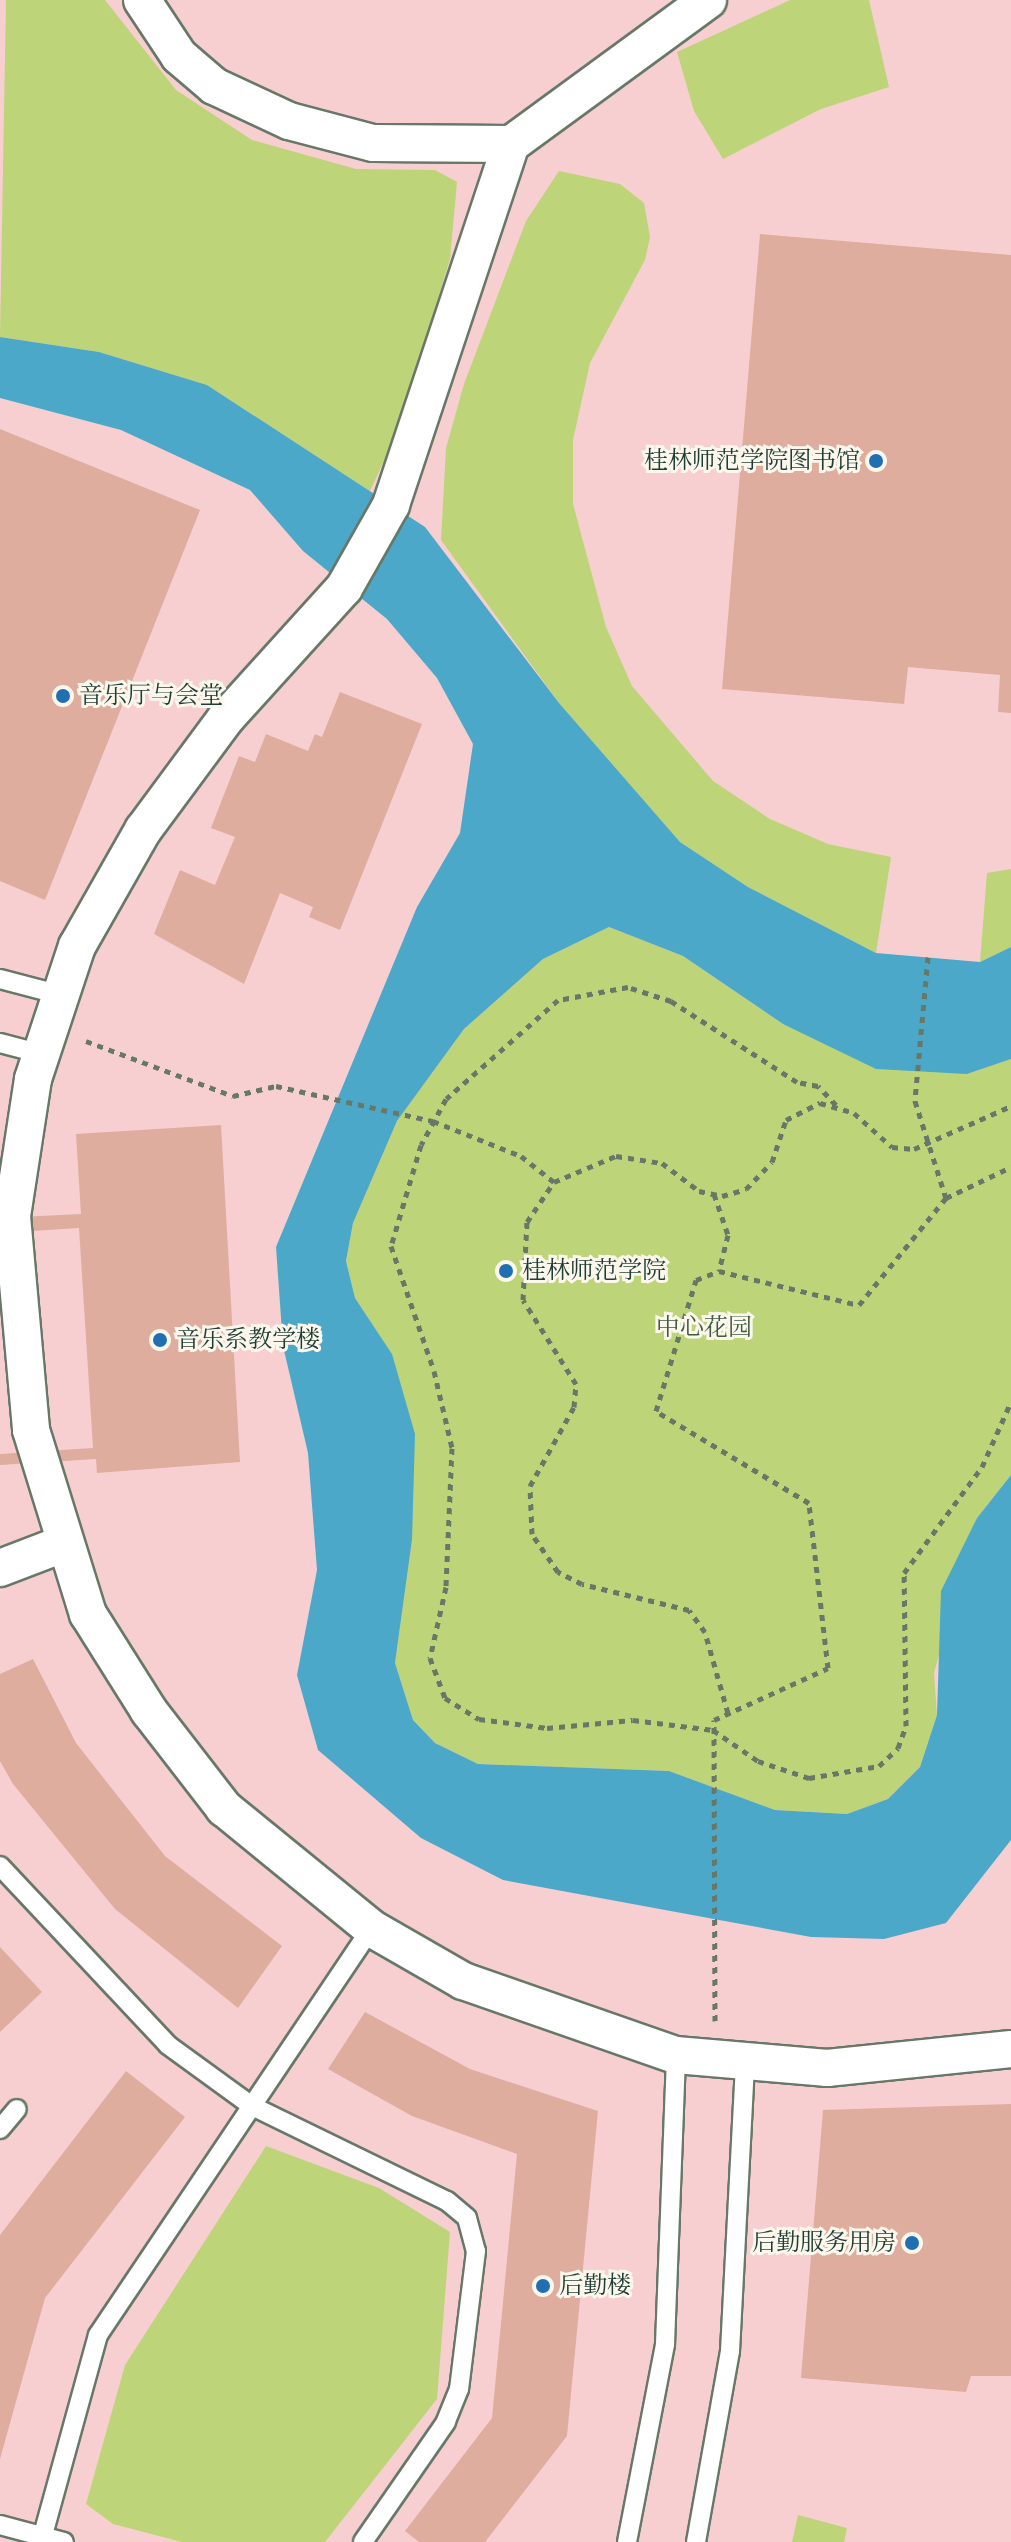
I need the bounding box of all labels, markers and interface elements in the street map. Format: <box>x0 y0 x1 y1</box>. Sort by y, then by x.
place label: 桂林师范学院图书馆 <box>644 447 860 475</box>
marker: 桂林师范学院图书馆 <box>867 452 885 470</box>
place label: 音乐厅与会堂 <box>79 682 223 710</box>
marker: 音乐厅与会堂 <box>54 687 72 705</box>
place label: 桂林师范学院 <box>522 1257 666 1285</box>
marker: 桂林师范学院 <box>497 1262 515 1280</box>
park label: 中心花园 <box>656 1314 752 1342</box>
place label: 音乐系教学楼 <box>176 1326 320 1354</box>
marker: 音乐系教学楼 <box>151 1331 169 1349</box>
place label: 后勤服务用房 <box>752 2229 896 2257</box>
marker: 后勤服务用房 <box>903 2234 921 2252</box>
place label: 后勤楼 <box>559 2272 631 2300</box>
marker: 后勤楼 <box>534 2277 552 2295</box>

